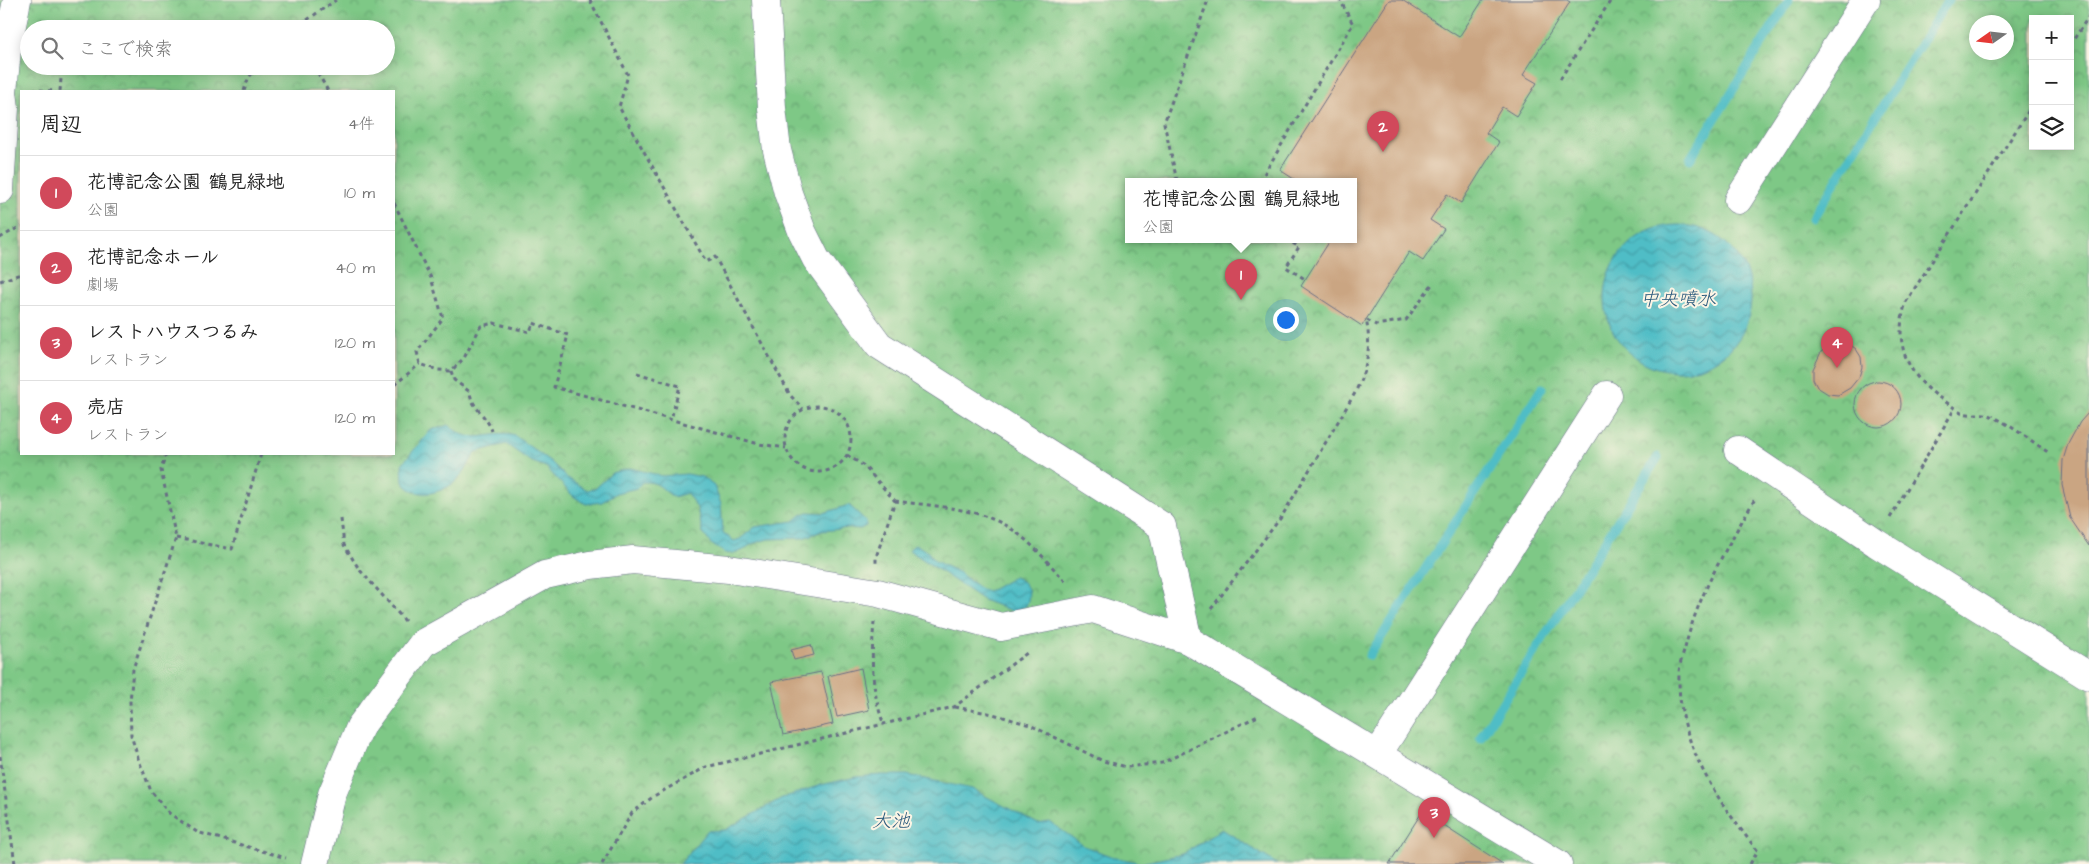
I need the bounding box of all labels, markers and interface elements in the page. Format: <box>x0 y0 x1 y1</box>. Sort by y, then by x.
north arrow <box>1969 15 2014 60</box>
map controls <box>2029 15 2074 150</box>
button: + <box>2029 15 2074 60</box>
search box <box>20 20 395 75</box>
icon: search <box>38 34 66 62</box>
text: ここで検索 <box>78 36 173 63</box>
button: − <box>2029 60 2074 105</box>
button: layers <box>2029 105 2074 150</box>
text: 周辺 <box>40 110 82 139</box>
pin: 2 <box>1367 111 1399 152</box>
text: 4件 <box>348 113 375 135</box>
text: 花博記念公園 鶴見緑地 <box>87 169 285 196</box>
popup <box>1125 178 1357 243</box>
text: 1 <box>55 182 57 204</box>
text: 10 m <box>344 182 375 204</box>
text: 花博記念公園 鶴見緑地 <box>1142 186 1340 213</box>
text: 公園 <box>87 199 119 221</box>
text: 公園 <box>1142 216 1174 238</box>
text: 花博記念ホール <box>87 244 219 271</box>
text: 2 <box>51 257 61 279</box>
text: 40 m <box>335 257 375 279</box>
pin: 1 <box>1225 259 1257 300</box>
text: 劇場 <box>87 274 119 296</box>
water label: 中央噴水 <box>1640 286 1716 313</box>
your location <box>1273 307 1299 333</box>
text: レストハウスつるみ <box>87 319 258 346</box>
pin: 4 <box>1821 327 1853 368</box>
text: 3 <box>52 332 60 354</box>
text: 120 m <box>335 332 375 354</box>
text: レストラン <box>87 349 168 371</box>
text: 売店 <box>87 394 125 421</box>
text: 4 <box>51 407 61 429</box>
text: 120 m <box>335 407 375 429</box>
text: レストラン <box>87 424 168 446</box>
pin: 3 <box>1418 797 1450 838</box>
water label: 大池 <box>872 808 911 835</box>

